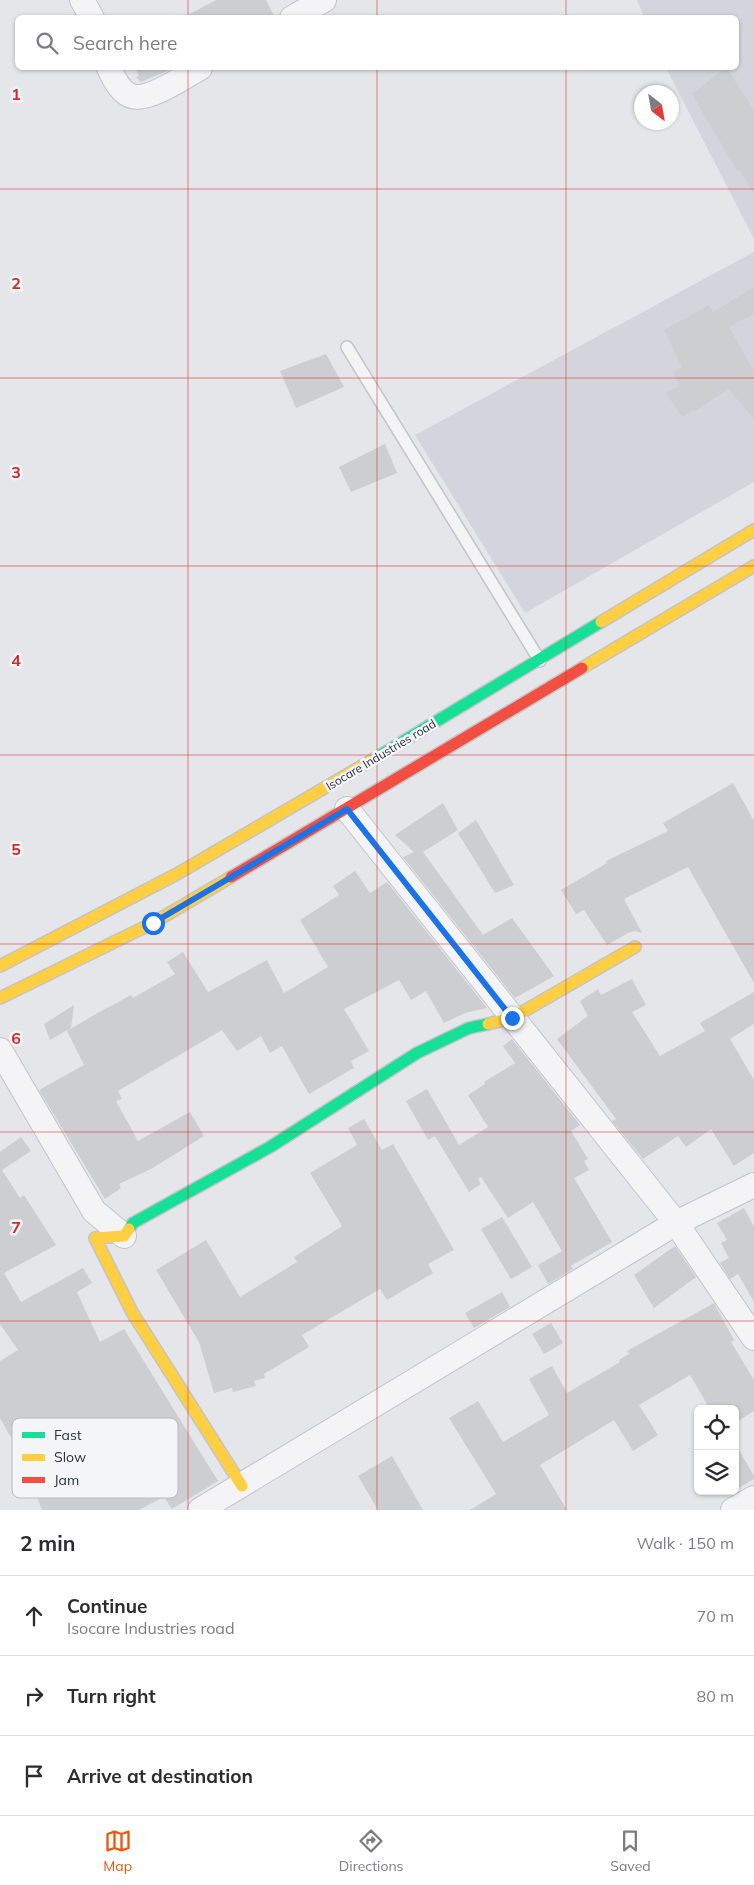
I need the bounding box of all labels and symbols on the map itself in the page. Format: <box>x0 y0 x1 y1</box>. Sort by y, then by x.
text: 1 <box>11 84 21 104</box>
north arrow <box>634 85 679 130</box>
text: 2 <box>11 273 21 293</box>
text: 3 <box>11 462 21 482</box>
text: 4 <box>11 650 21 670</box>
street label: Isocare Industries road <box>323 716 438 793</box>
text: 5 <box>11 839 21 859</box>
route start <box>142 912 165 935</box>
route end <box>501 1007 524 1030</box>
text: 6 <box>11 1028 21 1048</box>
text: 7 <box>11 1217 21 1237</box>
legend <box>12 1418 178 1498</box>
text: Fast <box>54 1426 82 1444</box>
text: Slow <box>54 1448 86 1466</box>
text: Jam <box>54 1471 79 1489</box>

